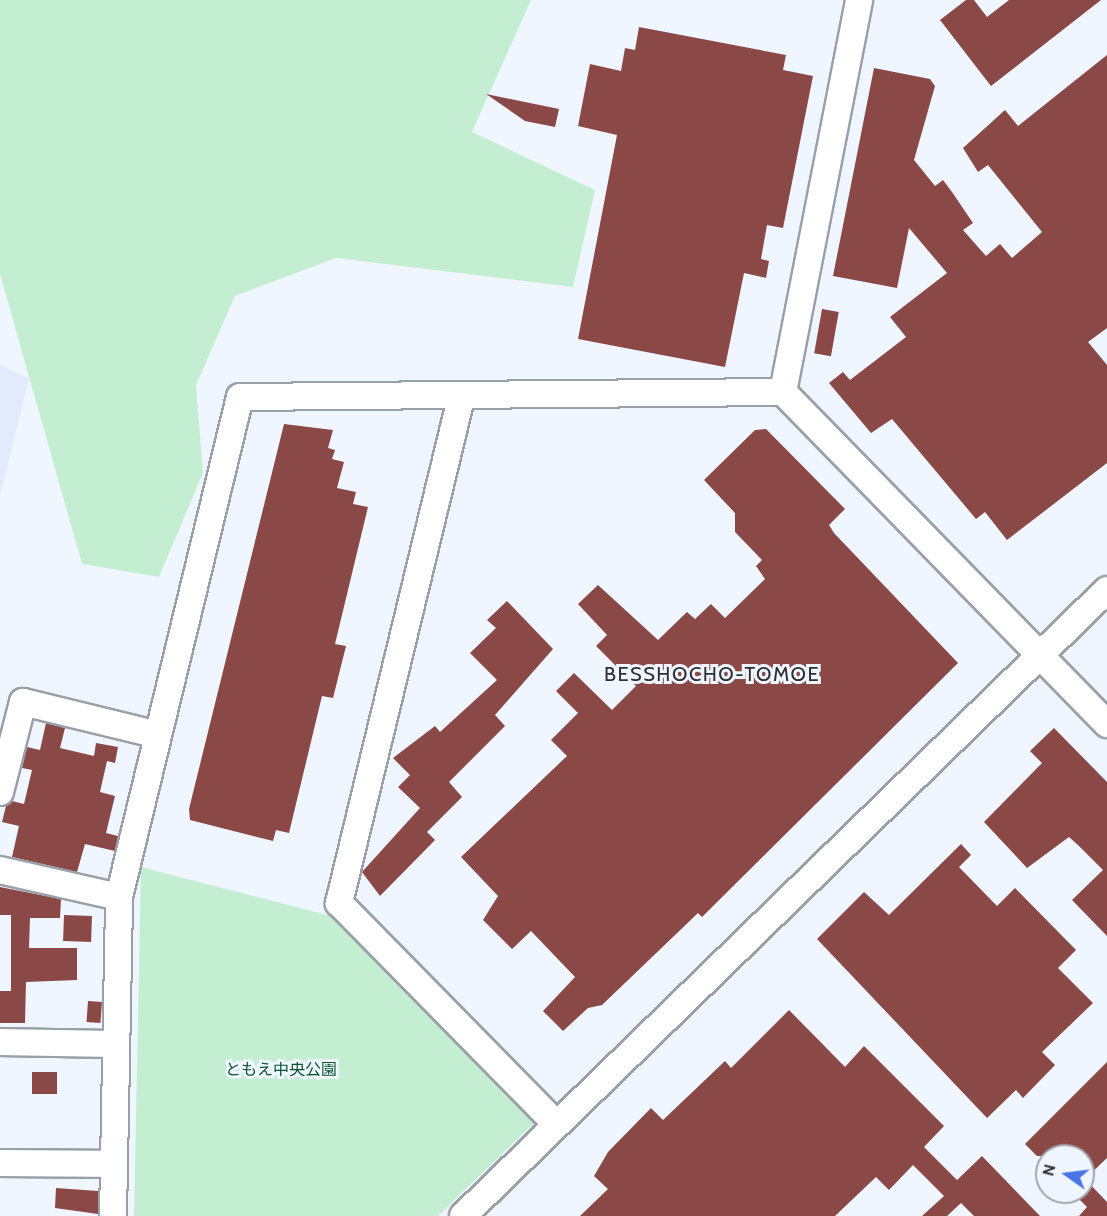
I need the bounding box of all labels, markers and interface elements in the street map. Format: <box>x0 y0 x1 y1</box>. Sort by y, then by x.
district label: BESSHOCHO-TOMOE <box>604 662 820 686</box>
park label: ともえ中央公園 <box>225 1060 337 1080</box>
north arrow <box>1035 1144 1095 1204</box>
text: N <box>1038 1162 1060 1178</box>

